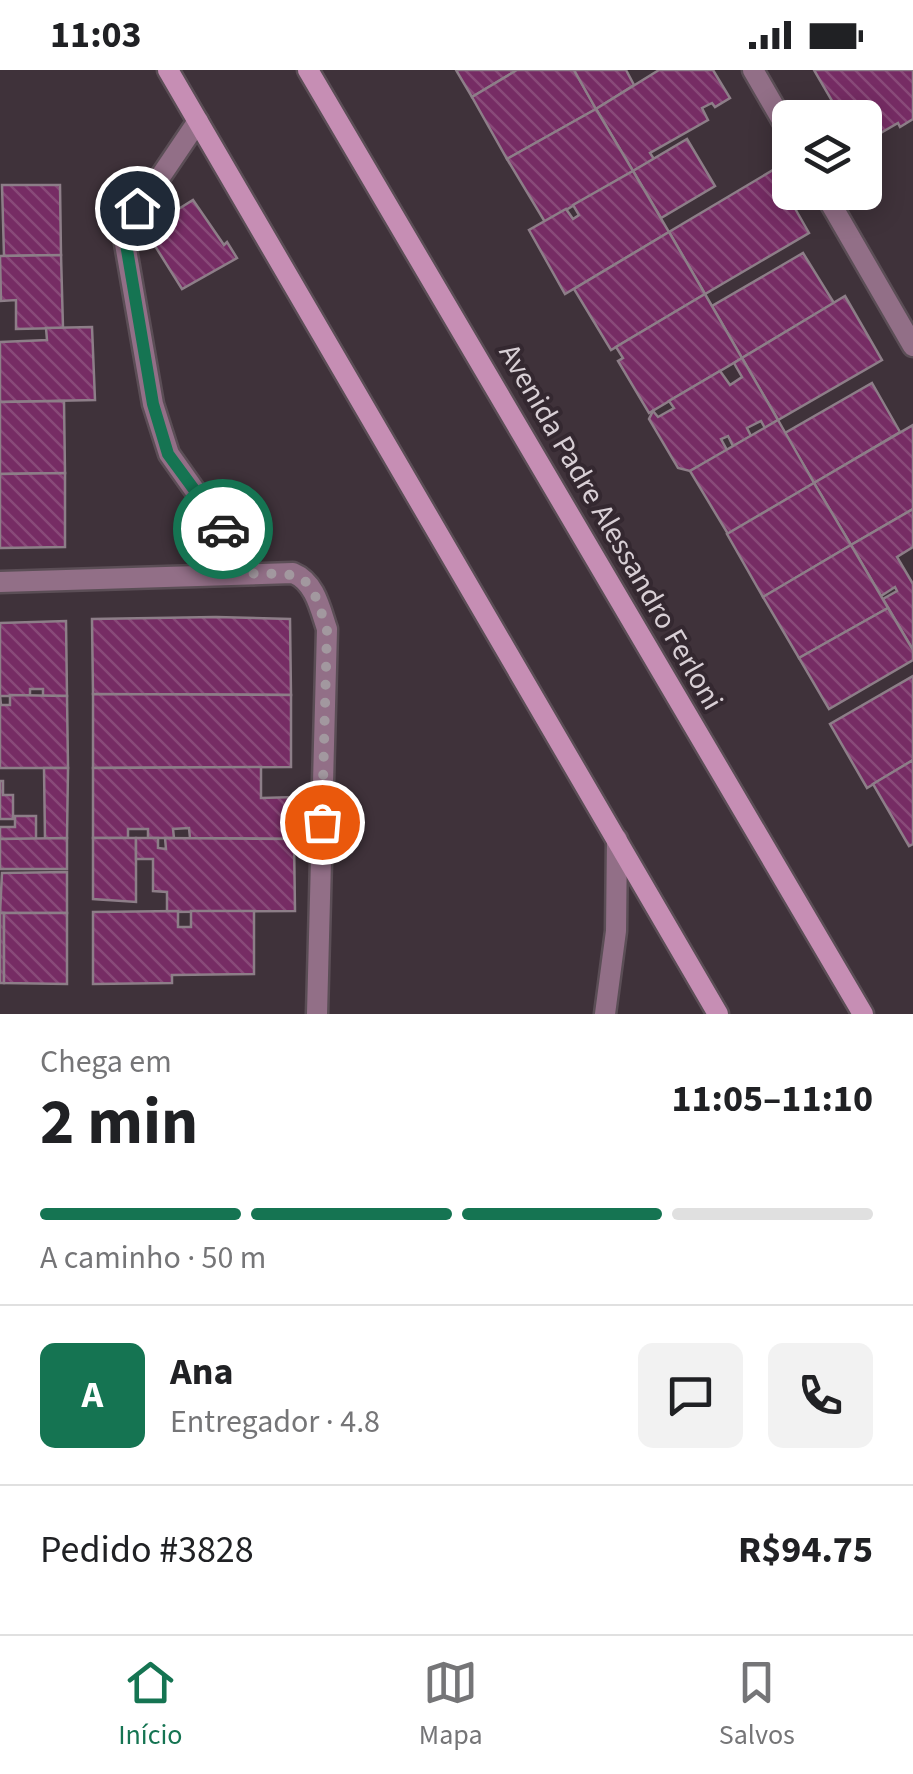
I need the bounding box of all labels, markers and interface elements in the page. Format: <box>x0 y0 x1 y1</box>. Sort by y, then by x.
text: 11:03 <box>50 8 142 62</box>
map controls <box>772 100 882 210</box>
button: layers <box>772 100 882 210</box>
pin <box>95 166 180 251</box>
icon: home <box>110 181 165 236</box>
street label: Avenida Padre Alessandro Ferloni <box>488 336 734 718</box>
courier <box>173 479 273 579</box>
icon: car <box>196 502 251 557</box>
pin <box>280 780 365 865</box>
icon: bag <box>295 795 350 850</box>
text: Chega em <box>40 1039 172 1085</box>
text: 11:05–11:10 <box>671 1072 873 1126</box>
text: 2 min <box>40 1076 198 1169</box>
text: A caminho · 50 m <box>40 1235 266 1281</box>
button: chat <box>638 1343 743 1448</box>
button: phone <box>768 1343 873 1448</box>
text: Ana <box>170 1345 234 1399</box>
text: A <box>82 1368 103 1422</box>
text: Entregador · 4.8 <box>170 1399 380 1445</box>
text: Pedido #3828 <box>40 1523 254 1577</box>
text: R$94.75 <box>738 1523 873 1577</box>
tab: Início <box>118 1655 183 1755</box>
tab: Mapa <box>419 1655 483 1755</box>
tab: Salvos <box>719 1655 795 1755</box>

